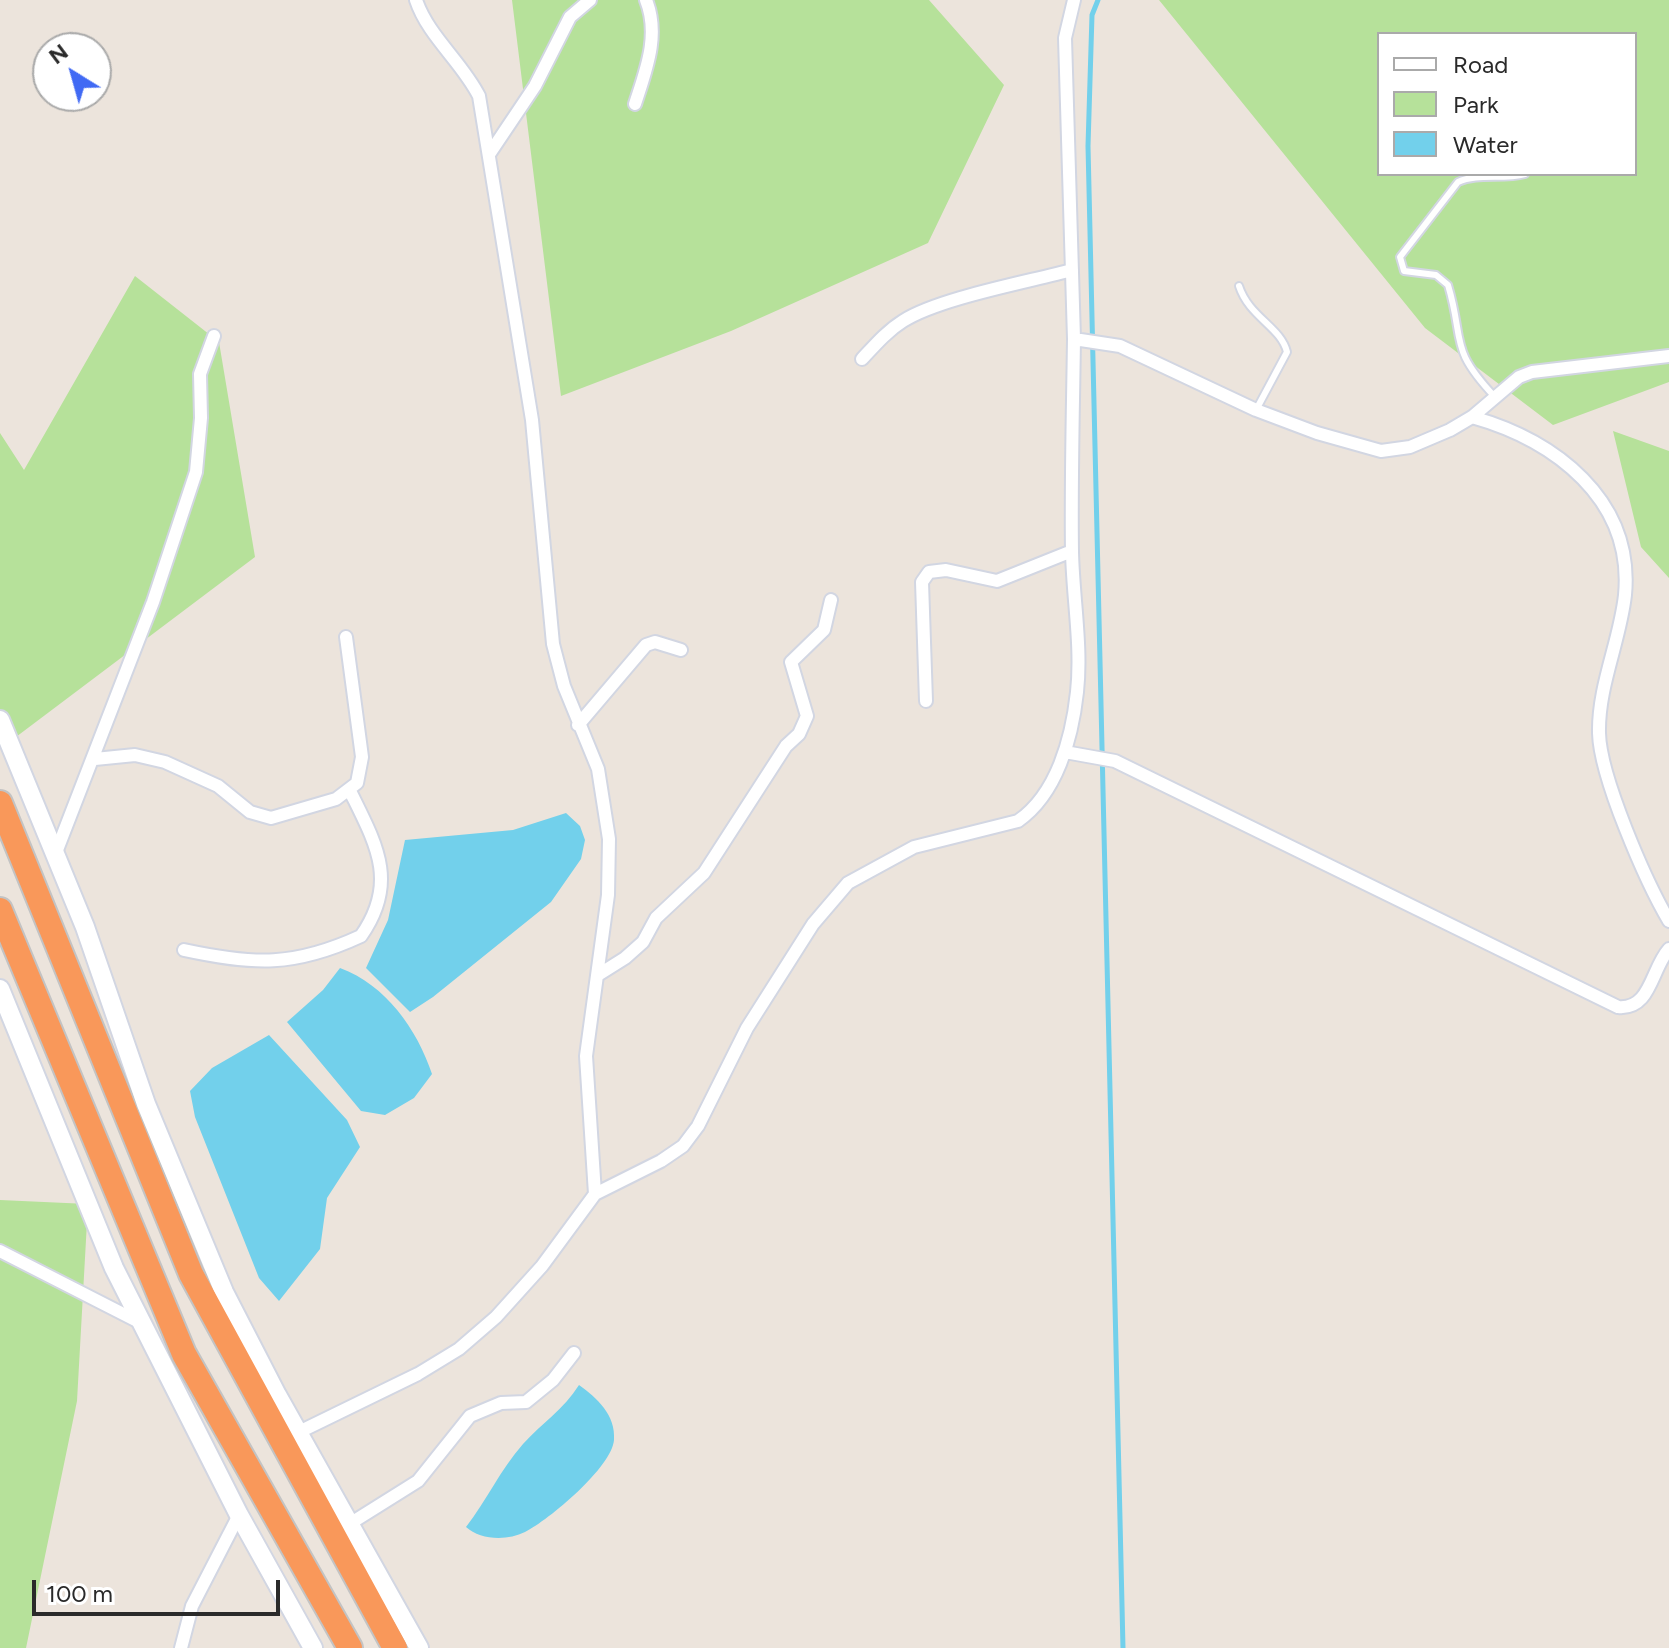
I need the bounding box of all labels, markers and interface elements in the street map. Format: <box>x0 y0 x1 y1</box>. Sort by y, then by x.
north arrow <box>32 32 112 112</box>
legend <box>1377 32 1637 176</box>
text: N <box>44 38 73 70</box>
text: Road <box>1453 50 1508 79</box>
text: Park <box>1453 90 1499 119</box>
text: Water <box>1453 130 1518 159</box>
scale bar <box>36 1564 284 1614</box>
text: 100 m <box>46 1579 113 1608</box>

